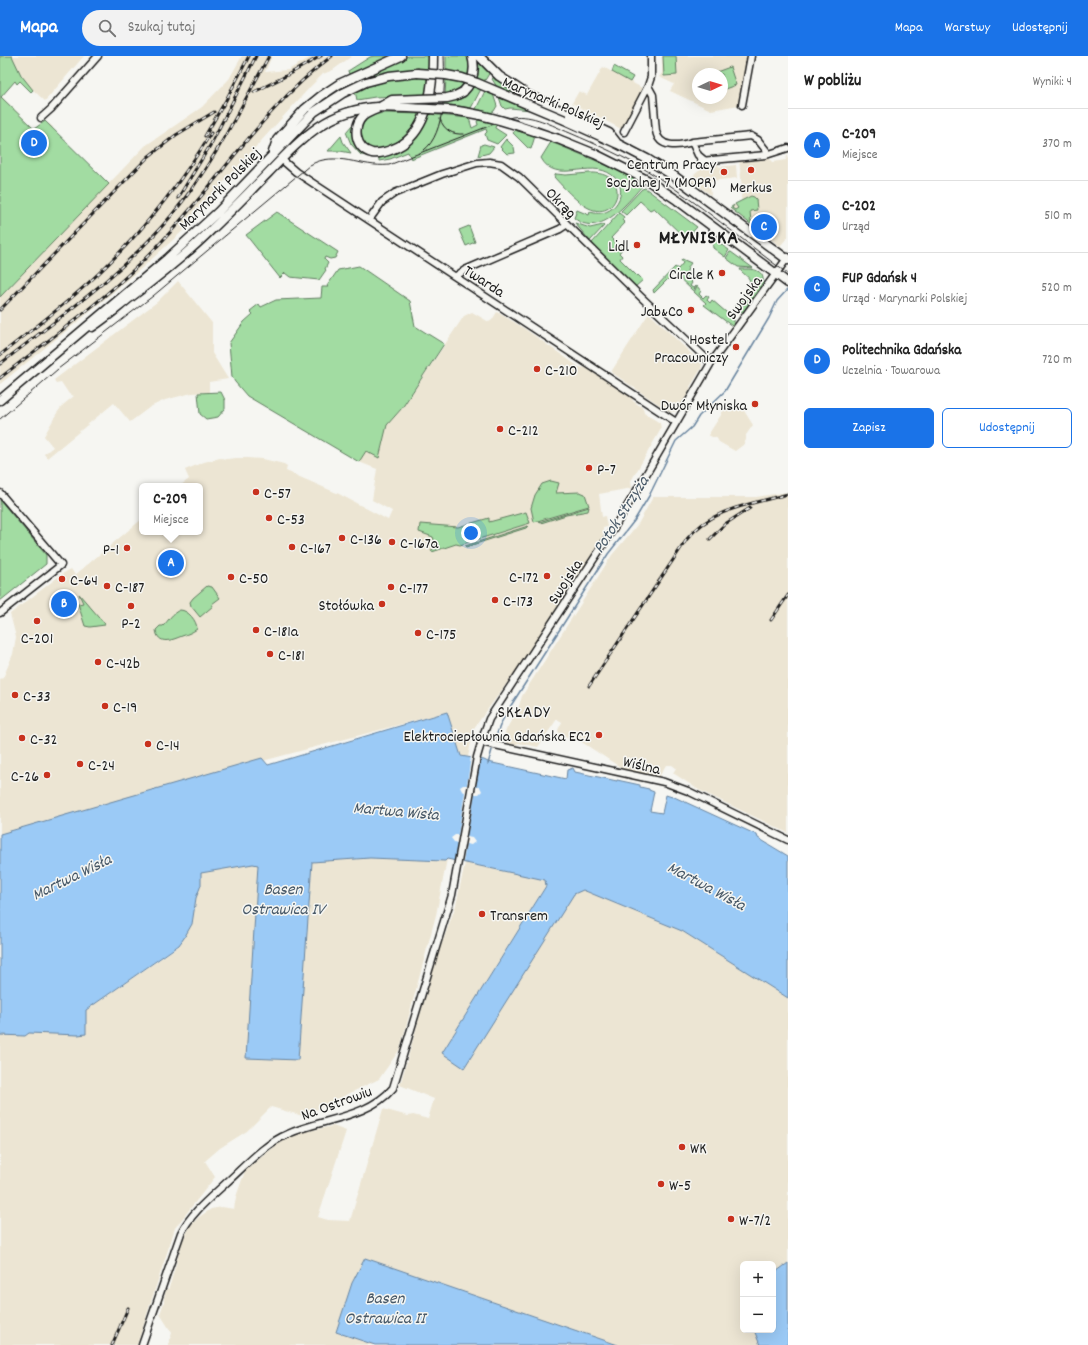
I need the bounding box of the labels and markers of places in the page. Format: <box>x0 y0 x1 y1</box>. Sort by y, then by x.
pin: D <box>21 128 47 158</box>
place label: Centrum Pracy Socjalnej 7 (MOPR) <box>606 154 717 195</box>
marker: Merkus <box>746 165 756 175</box>
marker: Centrum Pracy Socjalnej 7 (MOPR) <box>719 167 729 177</box>
place label: Merkus <box>730 177 773 200</box>
pin: C <box>751 212 777 242</box>
place label: Lidl <box>608 236 629 259</box>
marker: Lidl <box>632 240 642 250</box>
place label: Circle K <box>669 264 714 287</box>
marker: Circle K <box>717 268 727 278</box>
place label: Jab&Co <box>641 301 683 324</box>
marker: Jab&Co <box>686 305 696 315</box>
place label: Hostel Pracowniczy <box>654 329 729 370</box>
marker: Hostel Pracowniczy <box>731 342 741 352</box>
place label: C-210 <box>545 360 578 383</box>
marker: C-210 <box>532 364 542 374</box>
place label: Dwór Młyniska <box>661 395 747 418</box>
marker: Dwór Młyniska <box>750 399 760 409</box>
place label: C-212 <box>508 420 539 443</box>
marker: C-212 <box>495 424 505 434</box>
place label: P-7 <box>597 459 616 482</box>
marker: P-7 <box>584 463 594 473</box>
place label: C-57 <box>264 483 291 506</box>
marker: C-57 <box>251 487 261 497</box>
place label: C-53 <box>277 509 305 532</box>
marker: C-53 <box>264 513 274 523</box>
place label: C-136 <box>350 529 382 552</box>
marker: C-136 <box>337 533 347 543</box>
place label: C-167a <box>400 533 439 556</box>
marker: C-167a <box>387 537 397 547</box>
place label: C-167 <box>300 538 331 561</box>
place label: P-1 <box>103 539 119 562</box>
marker: C-167 <box>287 542 297 552</box>
marker: P-1 <box>122 543 132 553</box>
pin: A <box>158 548 184 578</box>
place label: C-172 <box>509 567 539 590</box>
place label: C-50 <box>239 568 269 591</box>
place label: C-64 <box>70 570 98 593</box>
marker: C-172 <box>542 571 552 581</box>
marker: C-50 <box>226 572 236 582</box>
marker: C-64 <box>57 574 67 584</box>
place label: C-187 <box>115 577 144 600</box>
place label: C-177 <box>399 578 428 601</box>
marker: C-187 <box>102 581 112 591</box>
marker: C-177 <box>386 582 396 592</box>
pin: B <box>51 589 77 619</box>
place label: C-173 <box>503 591 533 614</box>
place label: Stołówka <box>318 595 374 618</box>
marker: C-173 <box>490 595 500 605</box>
marker: Stołówka <box>377 599 387 609</box>
marker: P-2 <box>126 601 136 611</box>
place label: P-2 <box>121 613 141 636</box>
marker: C-201 <box>32 616 42 626</box>
place label: C-181a <box>264 621 299 644</box>
place label: C-175 <box>426 624 456 647</box>
marker: C-181a <box>251 625 261 635</box>
place label: C-201 <box>21 628 53 651</box>
marker: C-175 <box>413 628 423 638</box>
place label: C-181 <box>278 645 305 668</box>
marker: C-181 <box>265 649 275 659</box>
place label: C-42b <box>106 653 140 676</box>
marker: C-42b <box>93 657 103 667</box>
place label: C-33 <box>23 686 51 709</box>
marker: C-33 <box>10 690 20 700</box>
place label: C-19 <box>113 697 137 720</box>
marker: C-19 <box>100 701 110 711</box>
place label: Elektrociepłownia Gdańska EC2 <box>404 726 591 749</box>
place label: C-32 <box>30 729 57 752</box>
marker: Elektrociepłownia Gdańska EC2 <box>594 730 604 740</box>
marker: C-32 <box>17 733 27 743</box>
place label: C-14 <box>156 735 180 758</box>
marker: C-14 <box>143 739 153 749</box>
place label: C-24 <box>88 755 115 778</box>
marker: C-24 <box>75 759 85 769</box>
place label: C-26 <box>11 766 39 789</box>
marker: C-26 <box>42 770 52 780</box>
place label: Transrem <box>490 905 548 928</box>
marker: Transrem <box>477 909 487 919</box>
place label: WK <box>690 1138 707 1161</box>
marker: WK <box>677 1142 687 1152</box>
place label: W-5 <box>669 1175 691 1198</box>
marker: W-5 <box>656 1179 666 1189</box>
place label: W-7/2 <box>739 1210 771 1233</box>
marker: W-7/2 <box>726 1214 736 1224</box>

